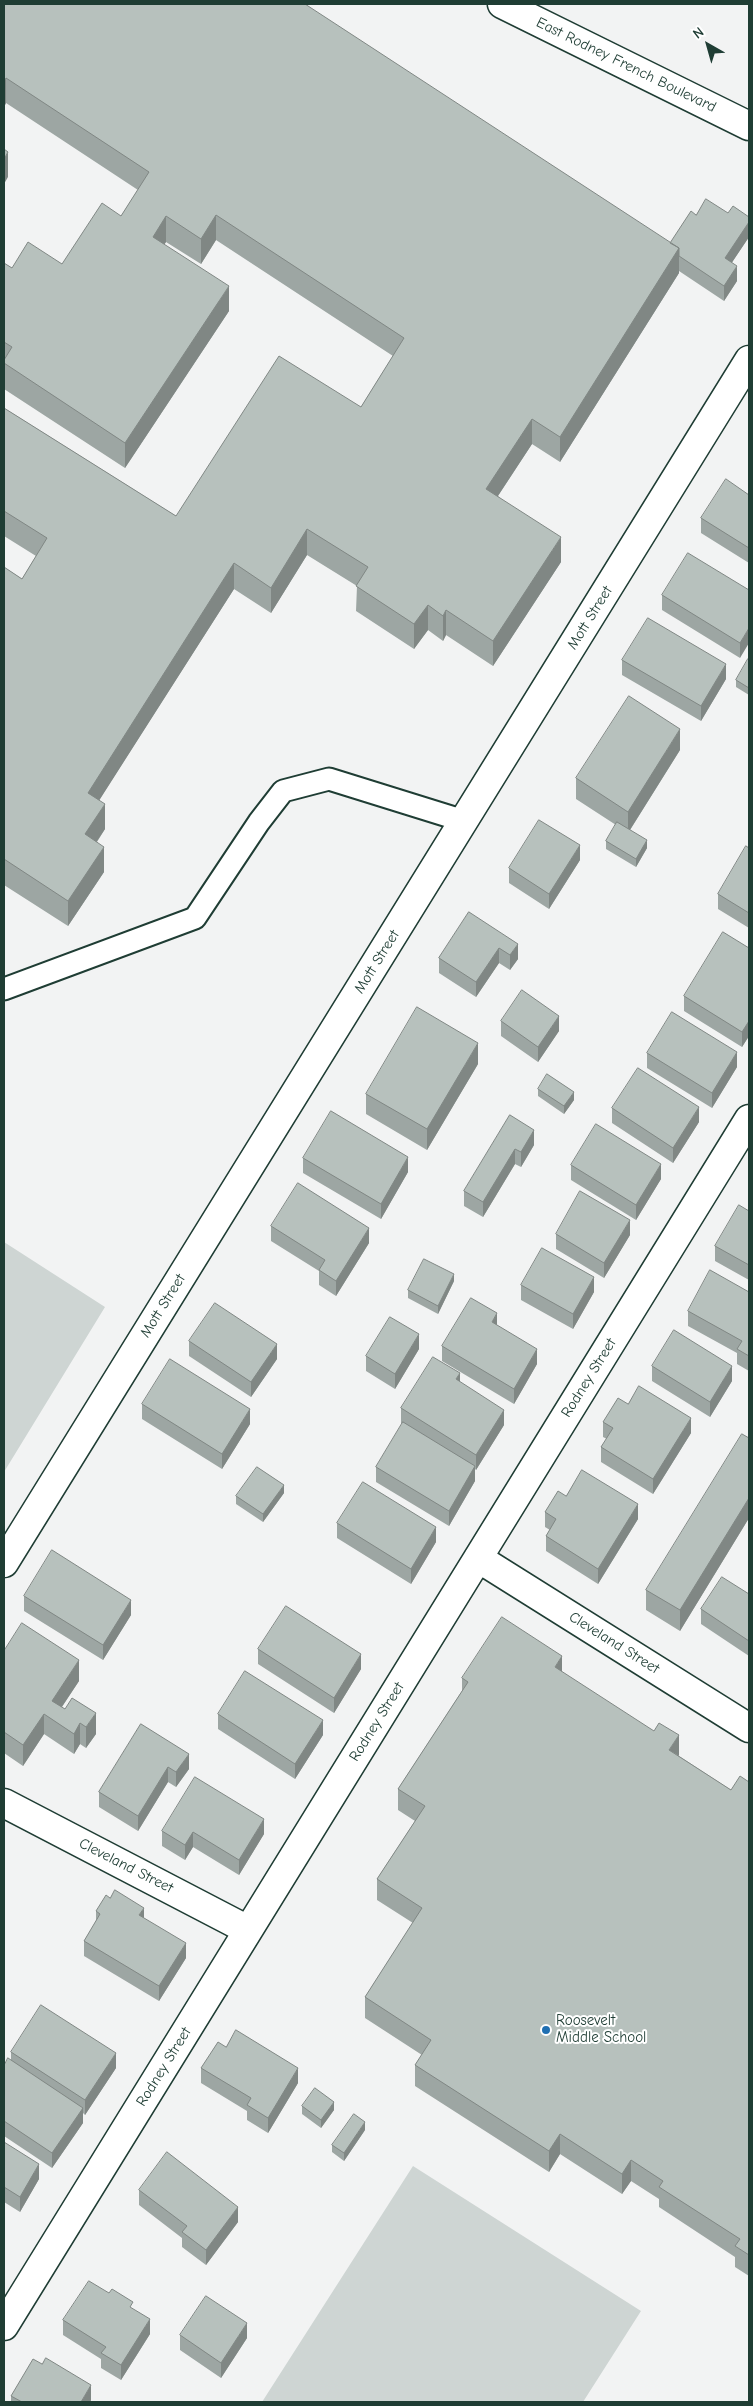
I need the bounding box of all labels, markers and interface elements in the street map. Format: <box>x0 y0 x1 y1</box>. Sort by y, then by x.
street label: East Rodney French Boulevard <box>533 14 719 116</box>
north arrow <box>683 20 733 70</box>
text: N <box>690 23 707 42</box>
street label: Mott Street <box>563 583 617 653</box>
street label: Mott Street <box>350 927 404 997</box>
street label: Mott Street <box>136 1271 190 1341</box>
street label: Rodney Street <box>558 1335 620 1421</box>
street label: Cleveland Street <box>565 1608 663 1678</box>
street label: Rodney Street <box>346 1679 408 1765</box>
street label: Cleveland Street <box>76 1835 176 1897</box>
place label: Roosevelt Middle School <box>556 2012 646 2047</box>
street label: Rodney Street <box>133 2024 195 2110</box>
marker: Roosevelt Middle School <box>540 2024 552 2036</box>

